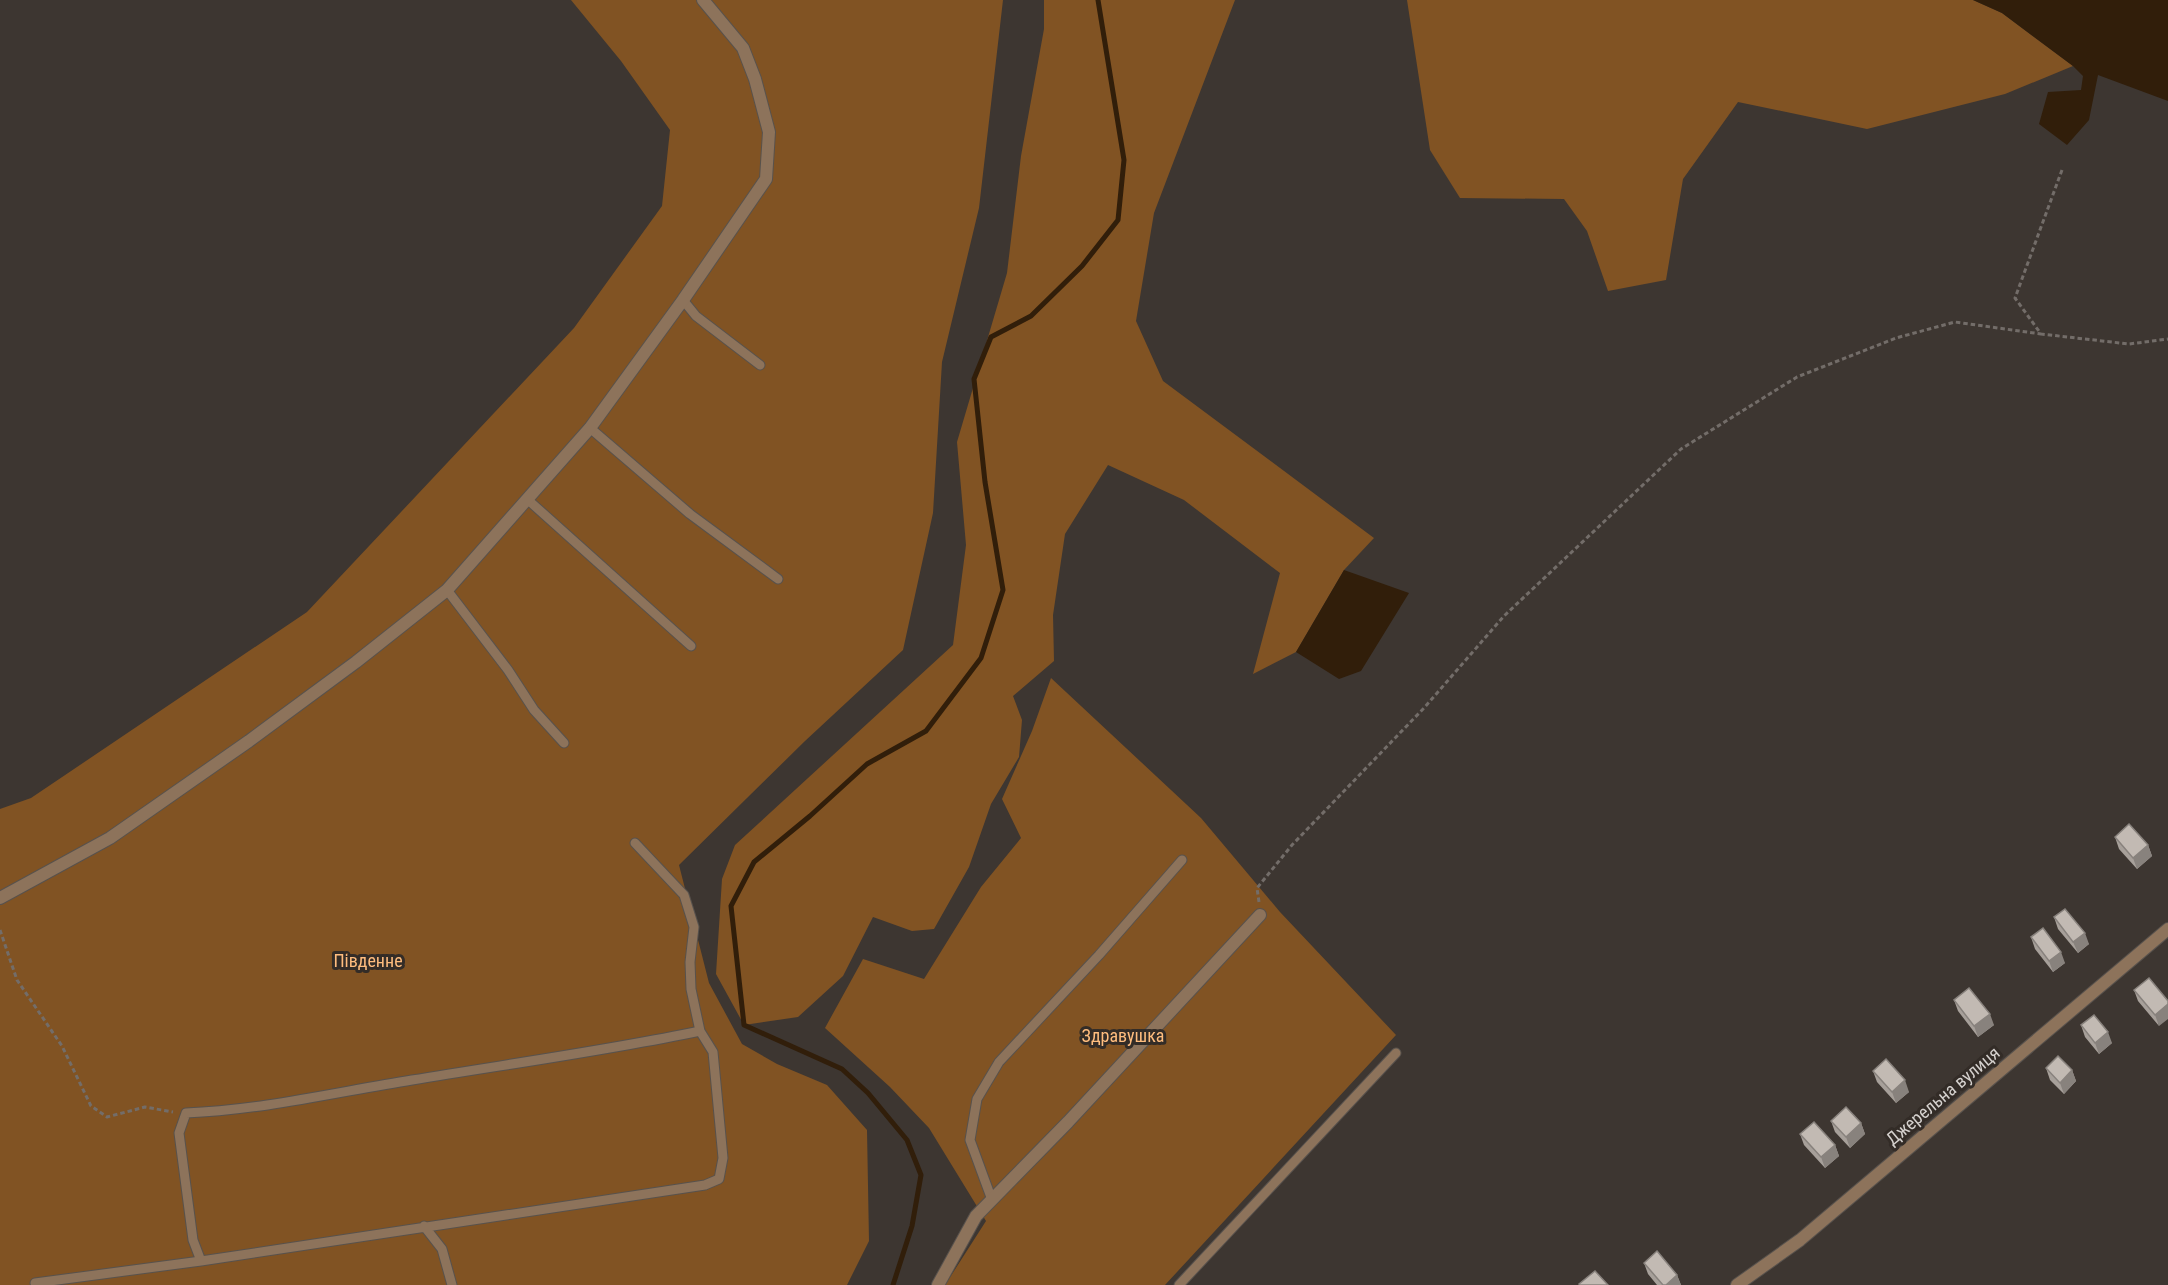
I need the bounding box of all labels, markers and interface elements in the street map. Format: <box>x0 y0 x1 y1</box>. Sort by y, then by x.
park label: Південне <box>333 950 403 971</box>
park label: Здравушка <box>1082 1025 1164 1046</box>
street label: Джерельна вулиця <box>1882 1042 2004 1149</box>

